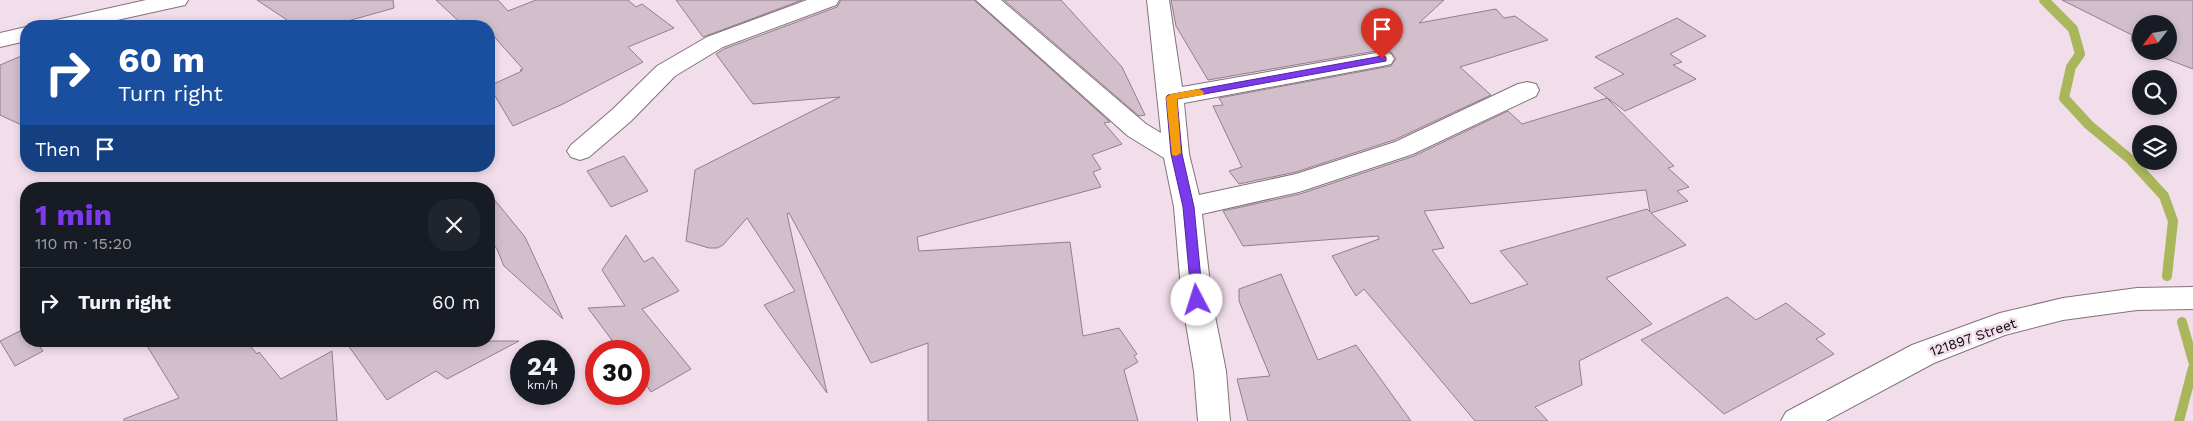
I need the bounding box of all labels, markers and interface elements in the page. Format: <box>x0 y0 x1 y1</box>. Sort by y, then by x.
pin <box>1361 8 1403 59</box>
icon: arrive <box>1368 15 1396 43</box>
north arrow <box>2132 15 2178 60</box>
map controls <box>2132 15 2177 170</box>
text: 60 m <box>118 39 205 81</box>
icon: right <box>35 40 100 105</box>
button: search <box>2132 70 2177 115</box>
text: Turn right <box>118 81 223 106</box>
button: layers <box>2132 125 2177 170</box>
icon: arrive <box>91 135 119 163</box>
text: Then <box>35 138 81 161</box>
text: 1 min <box>35 197 112 232</box>
button: close <box>428 199 480 251</box>
text: 110 m · 15:20 <box>35 234 132 253</box>
position arrow <box>1170 273 1222 325</box>
icon: right <box>35 289 63 317</box>
text: Turn right <box>78 291 171 314</box>
text: 60 m <box>432 291 480 314</box>
street label: 121897 Street <box>1928 315 2018 359</box>
speed limit sign: 30 <box>585 340 650 405</box>
text: 24 <box>527 352 558 381</box>
text: km/h <box>527 378 558 392</box>

